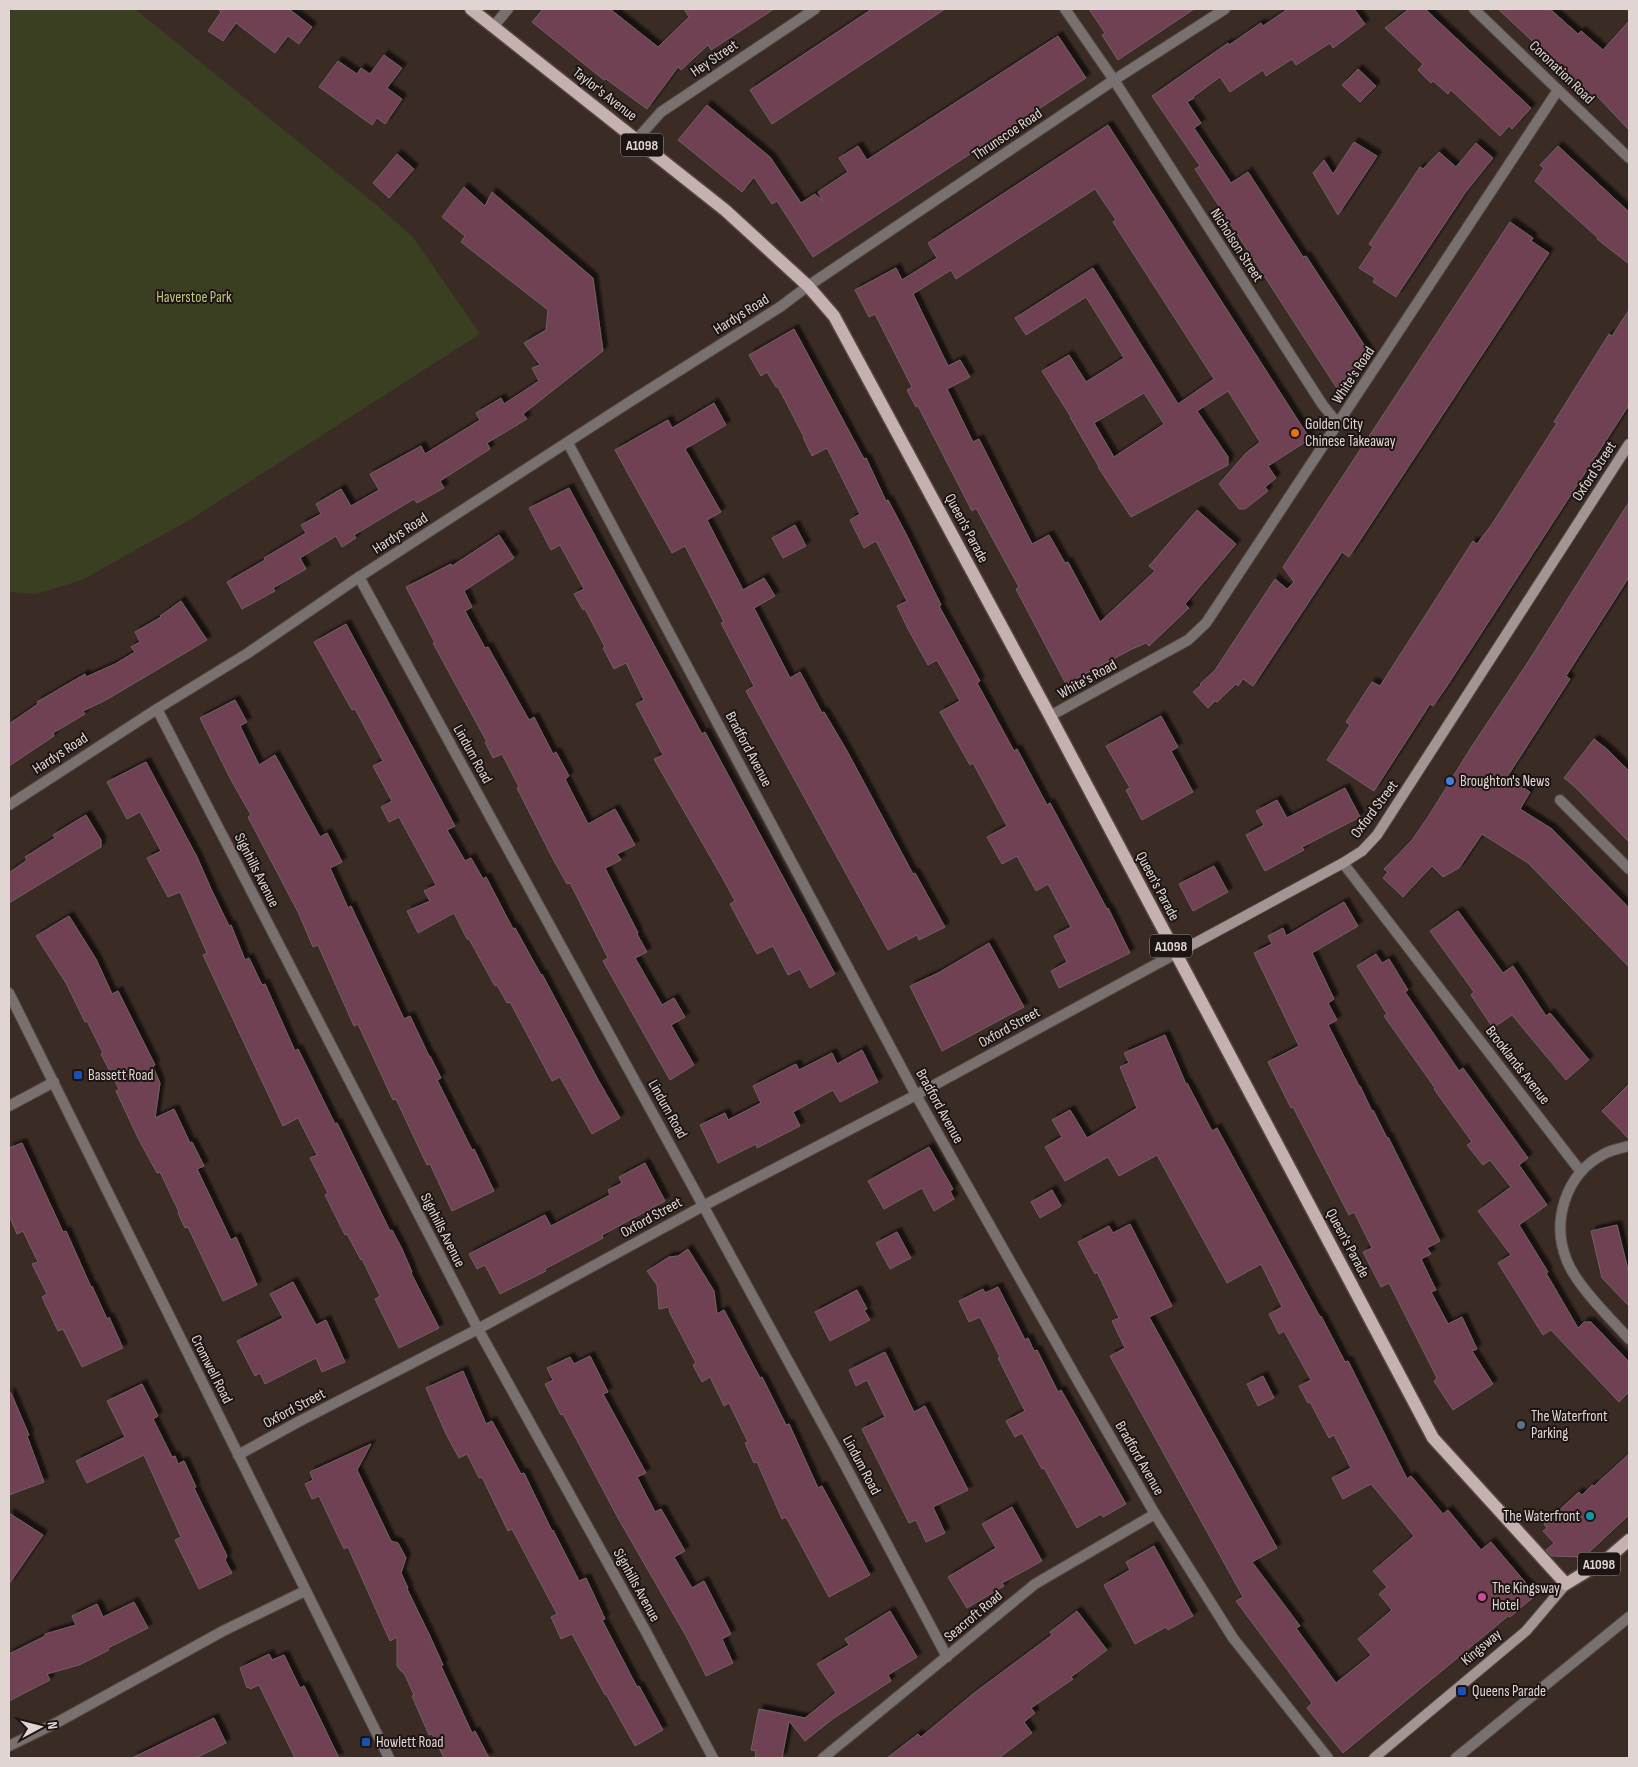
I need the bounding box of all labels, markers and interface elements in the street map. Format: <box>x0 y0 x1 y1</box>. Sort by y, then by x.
street label: Hey Street <box>687 35 742 81</box>
street label: Coronation Road <box>1525 37 1598 108</box>
street label: Taylor's Avenue <box>569 63 641 126</box>
street label: Thrunscoe Road <box>969 104 1046 165</box>
road number: A1098 <box>621 134 663 156</box>
street label: Nicholson Street <box>1206 205 1268 286</box>
park label: Haverstoe Park <box>156 288 232 307</box>
street label: Hardys Road <box>710 290 773 339</box>
street label: White's Road <box>1328 343 1379 408</box>
place label: Golden City Chinese Takeaway <box>1305 415 1396 451</box>
marker: Golden City Chinese Takeaway <box>1289 427 1301 439</box>
street label: Oxford Street <box>1568 437 1621 505</box>
street label: Queen's Parade <box>940 490 993 566</box>
street label: Hardys Road <box>369 508 432 558</box>
street label: White's Road <box>1054 655 1120 703</box>
street label: Bradford Avenue <box>721 708 776 790</box>
street label: Lindum Road <box>449 722 496 787</box>
street label: Hardys Road <box>29 728 92 778</box>
place label: Broughton's News <box>1460 772 1550 791</box>
marker: Broughton's News <box>1444 775 1456 787</box>
street label: Oxford Street <box>1346 776 1403 842</box>
street label: Signhills Avenue <box>230 830 283 911</box>
street label: Queen's Parade <box>1131 848 1184 924</box>
road number: A1098 <box>1150 934 1192 958</box>
street label: Oxford Street <box>975 1003 1044 1052</box>
street label: Brooklands Avenue <box>1481 1022 1554 1108</box>
place label: Bassett Road <box>88 1066 154 1085</box>
street label: Bradford Avenue <box>911 1066 968 1147</box>
marker: Bassett Road <box>72 1069 84 1081</box>
street label: Lindum Road <box>644 1077 691 1142</box>
street label: Signhills Avenue <box>416 1190 469 1271</box>
street label: Oxford Street <box>617 1193 686 1242</box>
street label: Queen's Parade <box>1321 1205 1374 1281</box>
street label: Cromwell Road <box>186 1332 237 1407</box>
street label: Oxford Street <box>260 1384 329 1433</box>
place label: The Waterfront Parking <box>1531 1407 1608 1443</box>
street label: Bradford Avenue <box>1111 1418 1168 1499</box>
marker: The Waterfront Parking <box>1515 1419 1527 1431</box>
street label: Lindum Road <box>838 1432 885 1498</box>
place label: The Waterfront <box>1503 1507 1580 1526</box>
marker: The Waterfront <box>1584 1510 1596 1522</box>
street label: Signhills Avenue <box>609 1545 664 1625</box>
road number: A1098 <box>1578 1552 1620 1576</box>
place label: The Kingsway Hotel <box>1492 1579 1560 1615</box>
street label: Seacroft Road <box>940 1586 1006 1646</box>
marker: The Kingsway Hotel <box>1476 1591 1488 1603</box>
street label: Kingsway <box>1457 1625 1506 1670</box>
place label: Queens Parade <box>1472 1682 1546 1701</box>
marker: Queens Parade <box>1456 1685 1468 1697</box>
north arrow <box>15 1702 65 1752</box>
text: N <box>44 1721 61 1730</box>
place label: Howlett Road <box>376 1733 444 1752</box>
marker: Howlett Road <box>360 1736 372 1748</box>

